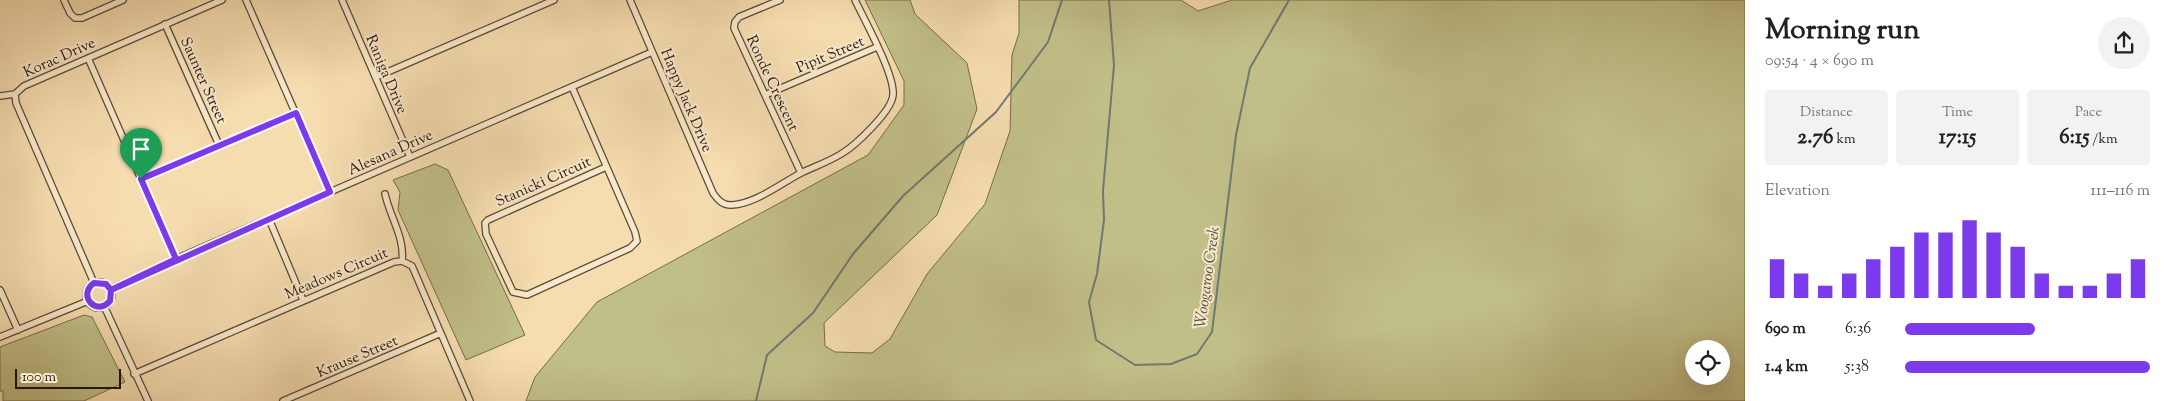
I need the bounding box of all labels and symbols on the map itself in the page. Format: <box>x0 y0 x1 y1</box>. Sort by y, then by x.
street label: Raniga Drive <box>359 32 412 117</box>
street label: Ronde Crescent <box>740 32 803 135</box>
street label: Pipit Street <box>793 32 868 79</box>
street label: Korac Drive <box>20 33 99 84</box>
street label: Saunter Street <box>174 34 231 127</box>
street label: Happy Jack Drive <box>654 46 717 156</box>
street label: Alesana Drive <box>345 125 436 181</box>
pin <box>120 128 162 179</box>
street label: Stanicki Circuit <box>492 152 595 213</box>
water label: Woogaroo Creek <box>1190 225 1227 330</box>
street label: Meadows Circuit <box>282 243 391 306</box>
street label: Krause Street <box>314 331 401 384</box>
scale bar <box>15 366 121 389</box>

